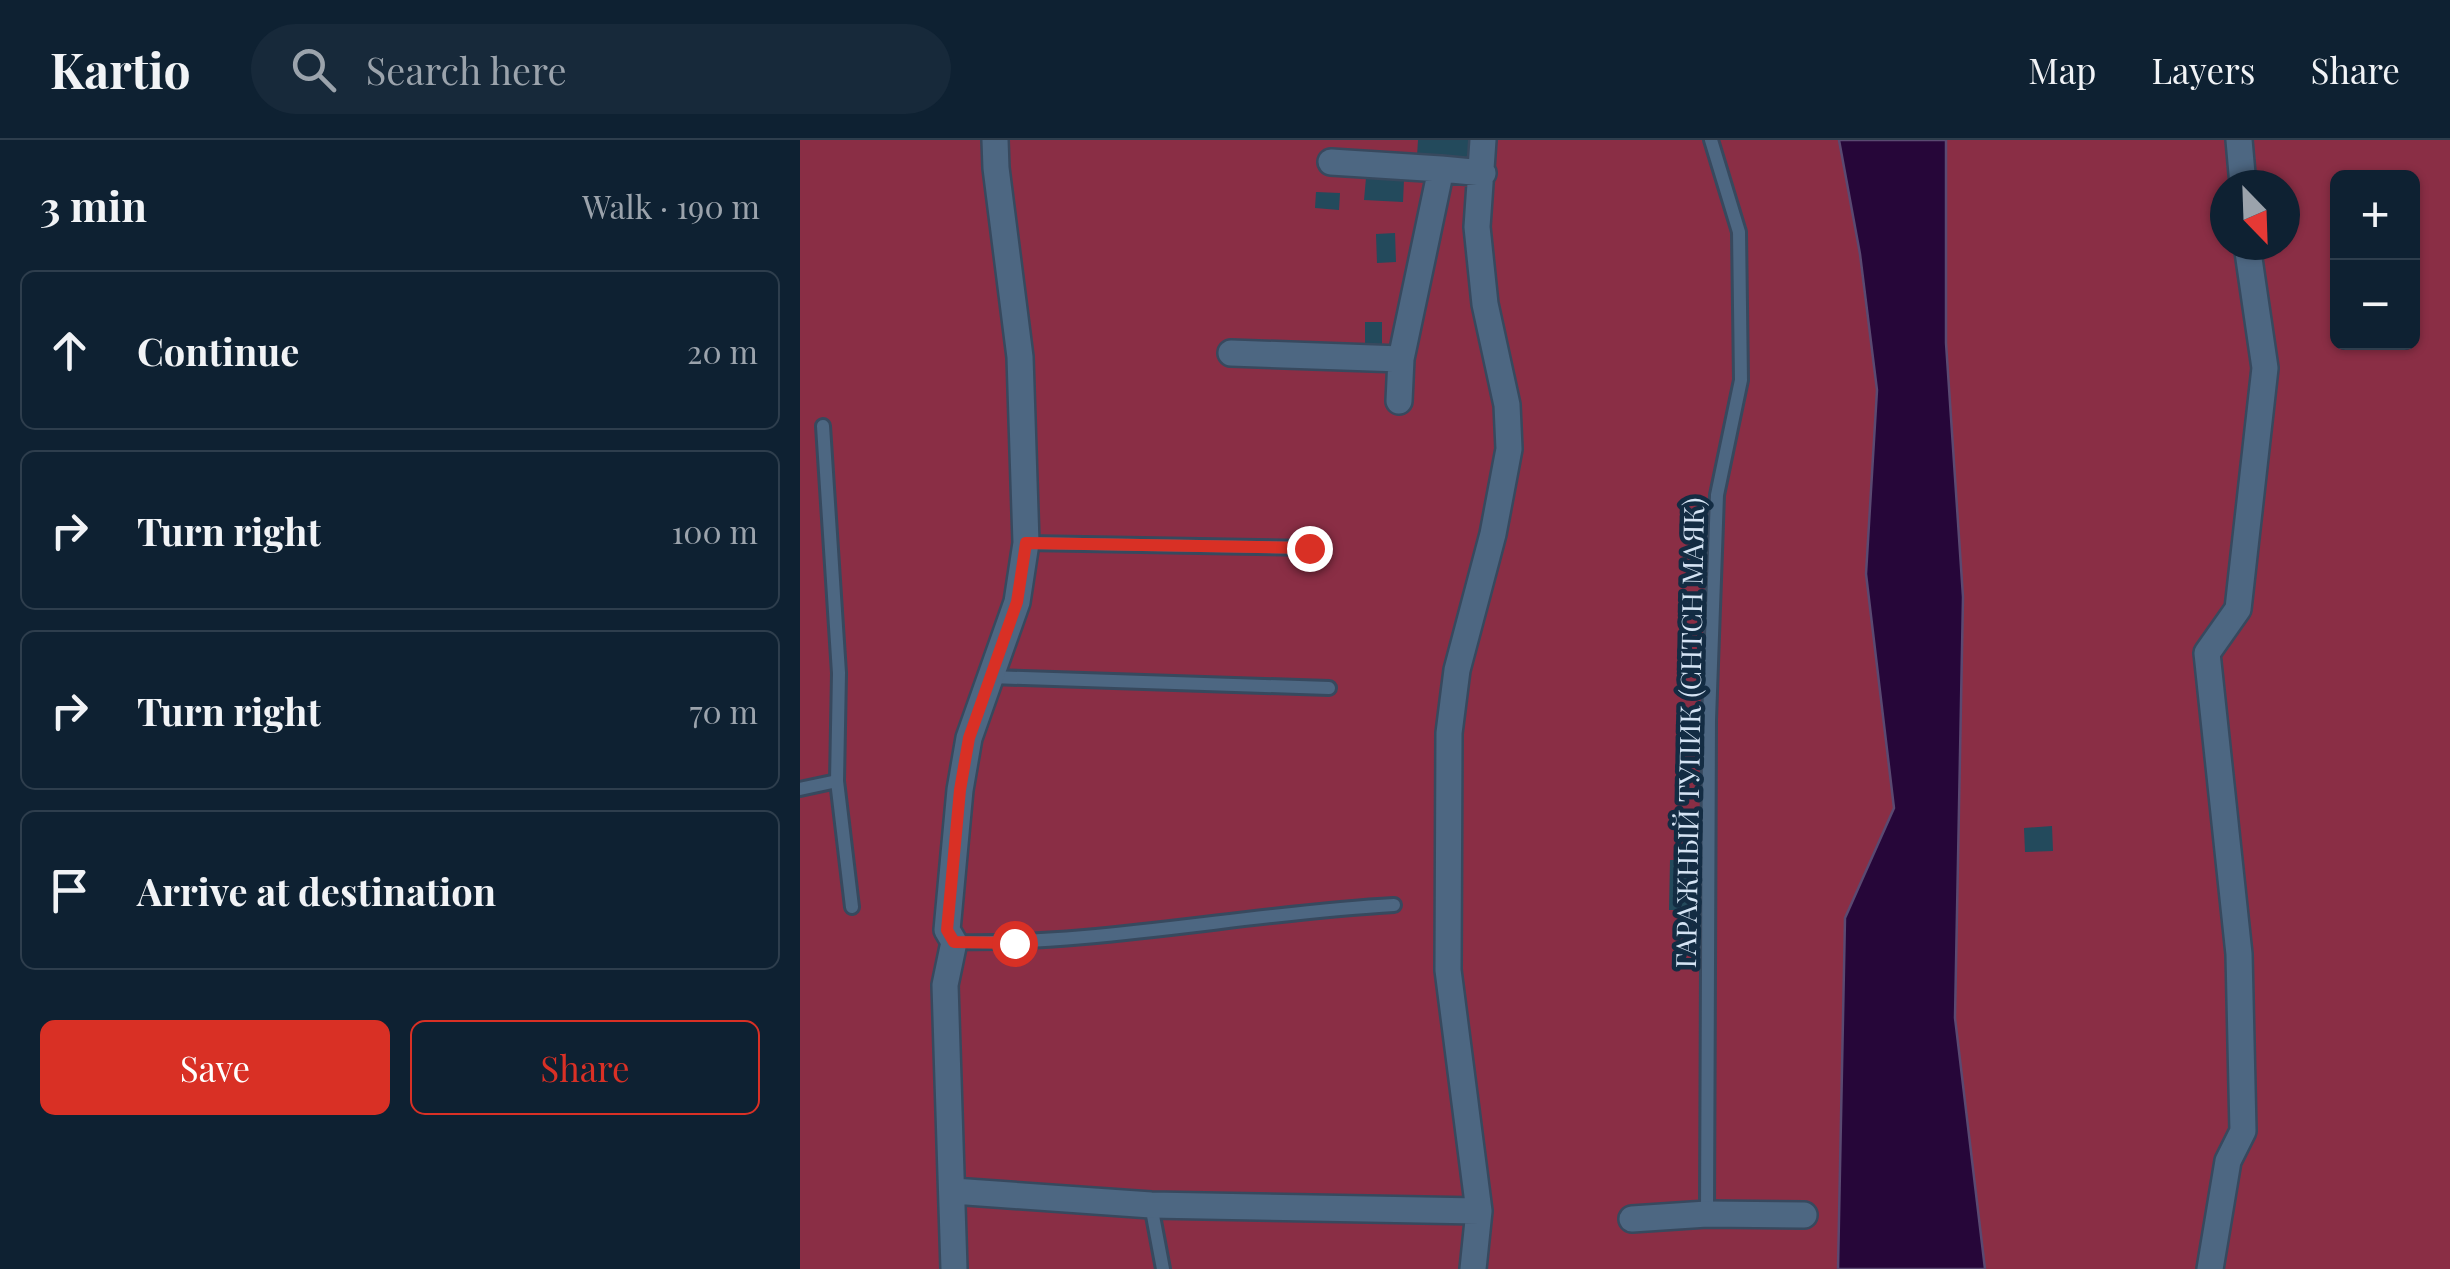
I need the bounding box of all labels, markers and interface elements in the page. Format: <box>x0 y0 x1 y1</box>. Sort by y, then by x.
search box <box>251 24 951 114</box>
text: Kartio <box>50 37 191 101</box>
icon: search <box>286 42 341 97</box>
text: Search here <box>366 44 567 95</box>
text: Map <box>2028 46 2096 93</box>
text: Layers <box>2151 46 2256 93</box>
text: Share <box>2311 46 2400 93</box>
north arrow <box>2210 170 2300 260</box>
map controls <box>2330 170 2420 350</box>
button: + <box>2330 170 2420 260</box>
text: 3 min <box>40 177 147 233</box>
text: Walk · 190 m <box>582 184 760 227</box>
button: − <box>2330 260 2420 350</box>
icon: ahead <box>42 323 97 378</box>
text: Continue <box>137 325 299 376</box>
text: 20 m <box>687 329 758 372</box>
street label: ГАРАЖНЫЙ ТУПИК (СНТСН МАЯК) <box>1666 497 1711 969</box>
icon: right <box>42 503 97 558</box>
text: Turn right <box>137 505 321 556</box>
text: 100 m <box>671 509 758 552</box>
route end <box>1287 526 1333 572</box>
icon: right <box>42 683 97 738</box>
text: Turn right <box>137 685 321 736</box>
text: 70 m <box>689 689 758 732</box>
icon: arrive <box>42 863 97 918</box>
text: Arrive at destination <box>137 865 496 916</box>
route start <box>992 921 1038 967</box>
button: Save <box>40 1020 390 1115</box>
button: Share <box>410 1020 760 1115</box>

